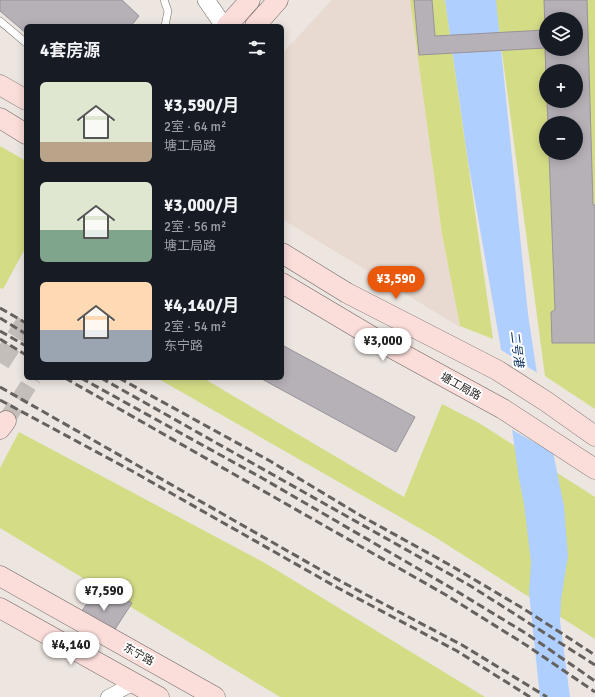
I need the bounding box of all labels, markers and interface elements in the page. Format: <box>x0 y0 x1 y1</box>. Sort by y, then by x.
map controls <box>539 12 583 160</box>
button: layers <box>539 12 583 56</box>
icon: filters <box>246 37 268 59</box>
text: 4套房源 <box>40 40 100 61</box>
button: + <box>539 64 583 108</box>
text: ¥3,590/月 <box>164 95 240 116</box>
icon: home <box>72 98 120 146</box>
button: − <box>539 116 583 160</box>
text: 2室 · 64 m² <box>164 119 226 135</box>
text: 塘工局路 <box>164 138 216 154</box>
text: ¥3,000/月 <box>164 195 240 216</box>
icon: home <box>72 198 120 246</box>
text: 2室 · 56 m² <box>164 219 226 235</box>
text: 塘工局路 <box>164 238 216 254</box>
pin: ¥3,590 <box>363 266 429 300</box>
text: ¥3,590 <box>377 271 415 287</box>
text: ¥4,140/月 <box>164 295 240 316</box>
icon: home <box>72 298 120 346</box>
text: 2室 · 54 m² <box>164 319 226 335</box>
pin: ¥3,000 <box>350 328 416 362</box>
water label: 二号港 <box>507 330 526 370</box>
text: ¥3,000 <box>364 333 402 349</box>
text: 东宁路 <box>164 338 203 354</box>
street label: 塘工局路 <box>438 370 483 403</box>
pin: ¥7,590 <box>71 578 137 612</box>
text: ¥7,590 <box>85 583 123 599</box>
pin: ¥4,140 <box>38 632 104 666</box>
text: ¥4,140 <box>52 637 90 653</box>
street label: 东宁路 <box>121 641 156 668</box>

